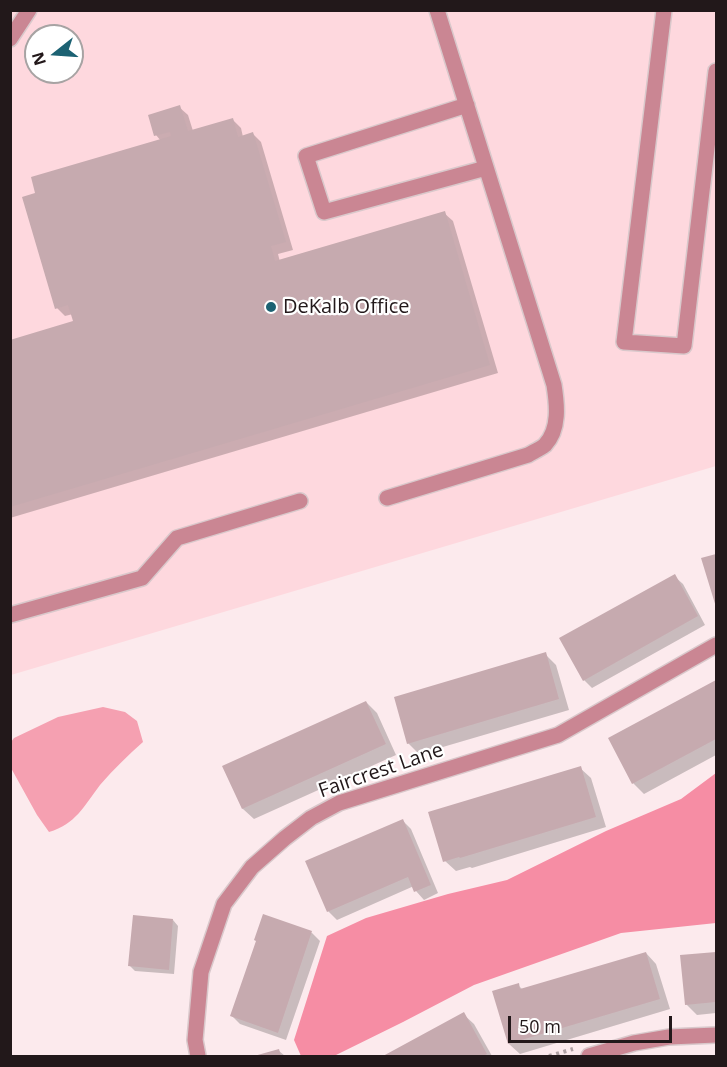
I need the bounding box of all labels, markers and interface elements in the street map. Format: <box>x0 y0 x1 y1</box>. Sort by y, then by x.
north arrow <box>24 24 84 84</box>
text: N <box>26 49 51 68</box>
place label: DeKalb Office <box>283 295 409 319</box>
marker: DeKalb Office <box>264 300 278 314</box>
street label: Faircrest Lane <box>315 738 447 804</box>
scale bar <box>511 1004 674 1042</box>
text: 50 m <box>519 1014 561 1038</box>

